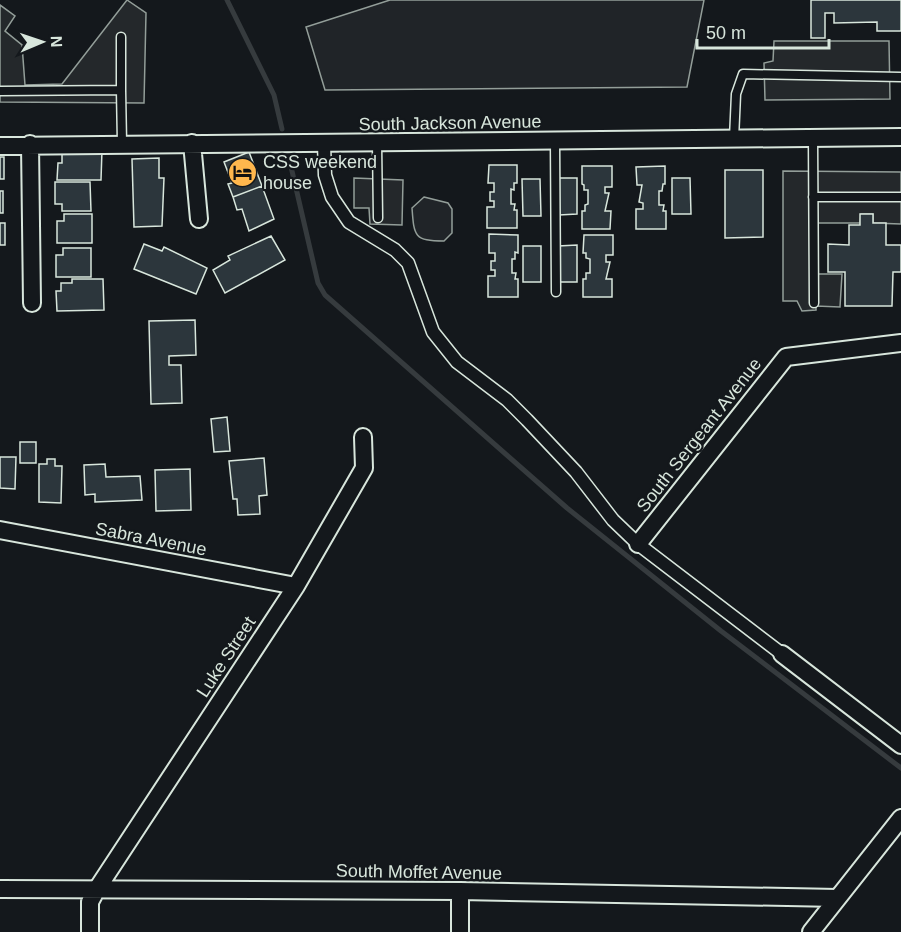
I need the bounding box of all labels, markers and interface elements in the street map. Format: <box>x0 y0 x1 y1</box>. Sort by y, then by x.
north arrow <box>12 12 72 72</box>
scale bar <box>697 12 829 50</box>
text: 50 m <box>706 23 746 43</box>
text: N <box>48 35 65 48</box>
street label: South Jackson Avenue <box>358 111 542 135</box>
place label: CSS weekend house <box>263 152 377 193</box>
hotel icon: CSS weekend house <box>226 156 258 188</box>
street label: South Sergeant Avenue <box>633 354 765 516</box>
street label: Sabra Avenue <box>94 518 208 560</box>
street label: Luke Street <box>193 613 259 701</box>
street label: South Moffet Avenue <box>336 861 502 883</box>

